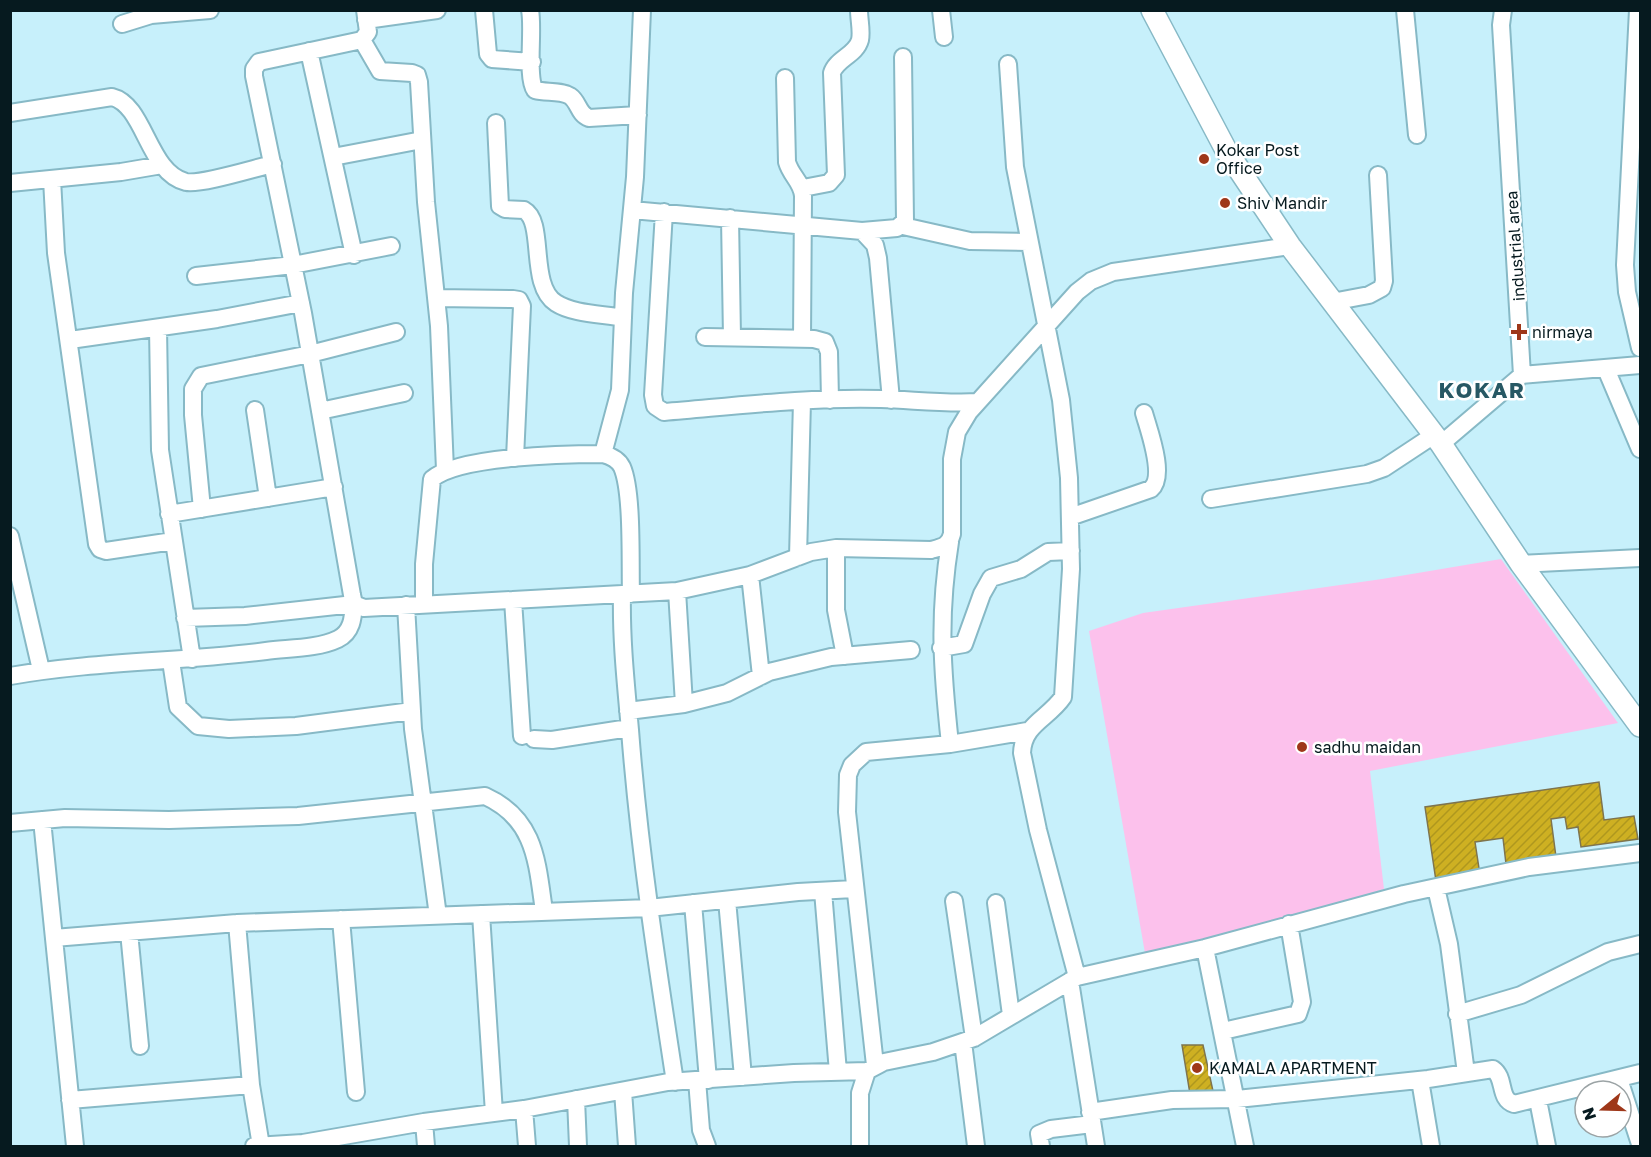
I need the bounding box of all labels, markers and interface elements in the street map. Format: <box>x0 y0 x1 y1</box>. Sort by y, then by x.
place label: Kokar Post Office <box>1216 140 1299 178</box>
marker: Kokar Post Office <box>1197 152 1211 166</box>
street label: industrial area <box>1501 190 1529 302</box>
place label: Shiv Mandir <box>1237 193 1327 213</box>
marker: Shiv Mandir <box>1218 196 1232 210</box>
place label: nirmaya <box>1532 322 1593 342</box>
marker: nirmaya <box>1510 323 1528 341</box>
district label: KOKAR <box>1438 376 1526 403</box>
place label: sadhu maidan <box>1314 737 1421 757</box>
marker: sadhu maidan <box>1295 740 1309 754</box>
place label: KAMALA APARTMENT <box>1209 1058 1377 1078</box>
marker: KAMALA APARTMENT <box>1190 1061 1204 1075</box>
north arrow <box>1573 1079 1633 1139</box>
text: N <box>1577 1105 1600 1123</box>

